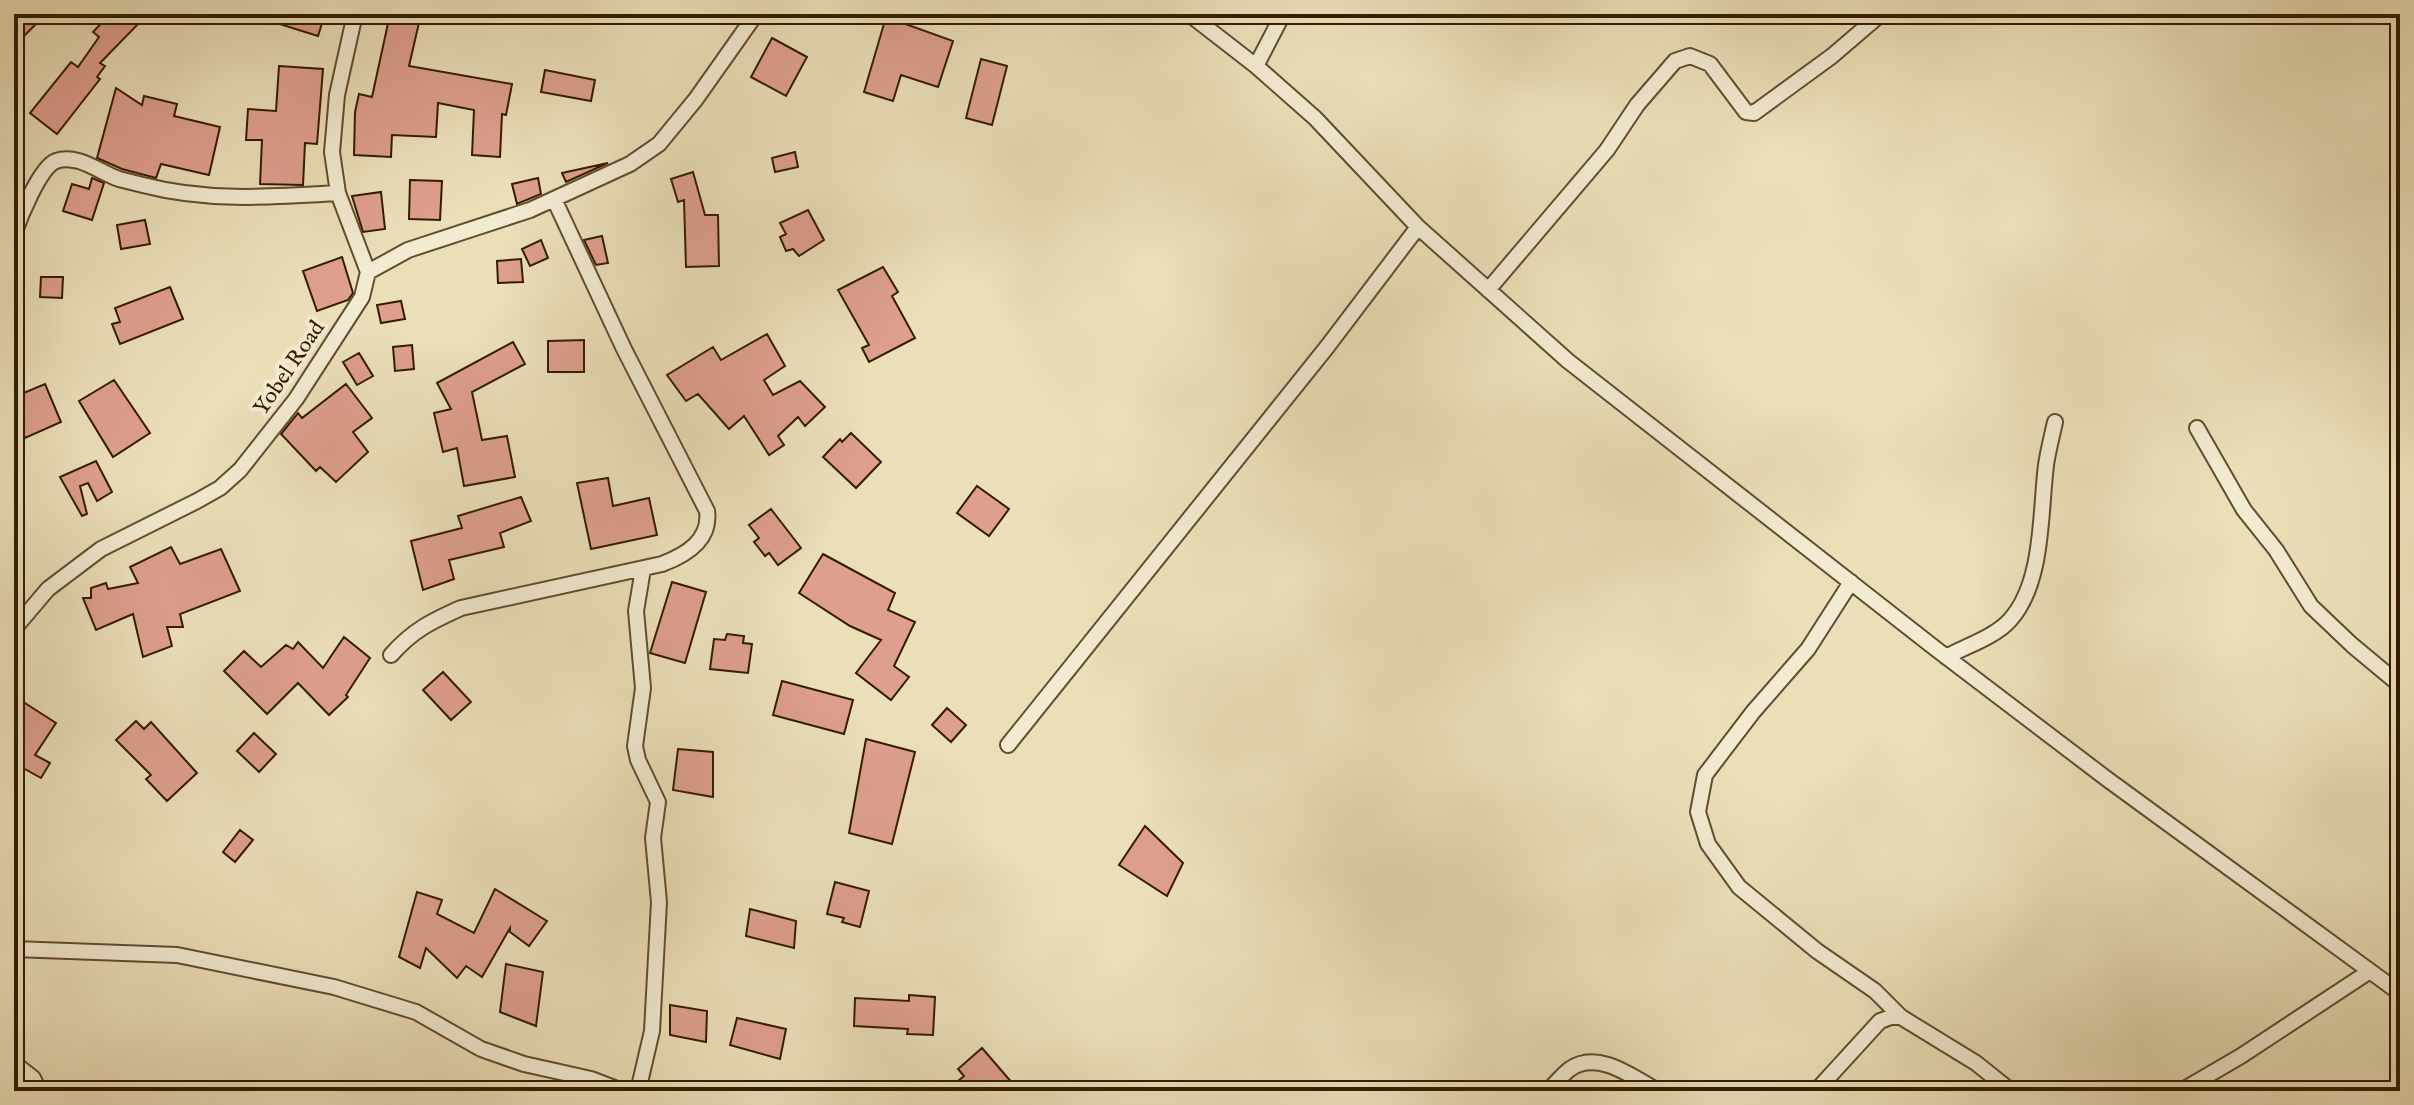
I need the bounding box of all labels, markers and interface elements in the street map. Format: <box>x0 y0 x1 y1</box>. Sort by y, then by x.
street label: Yobel Road <box>248 315 332 421</box>

